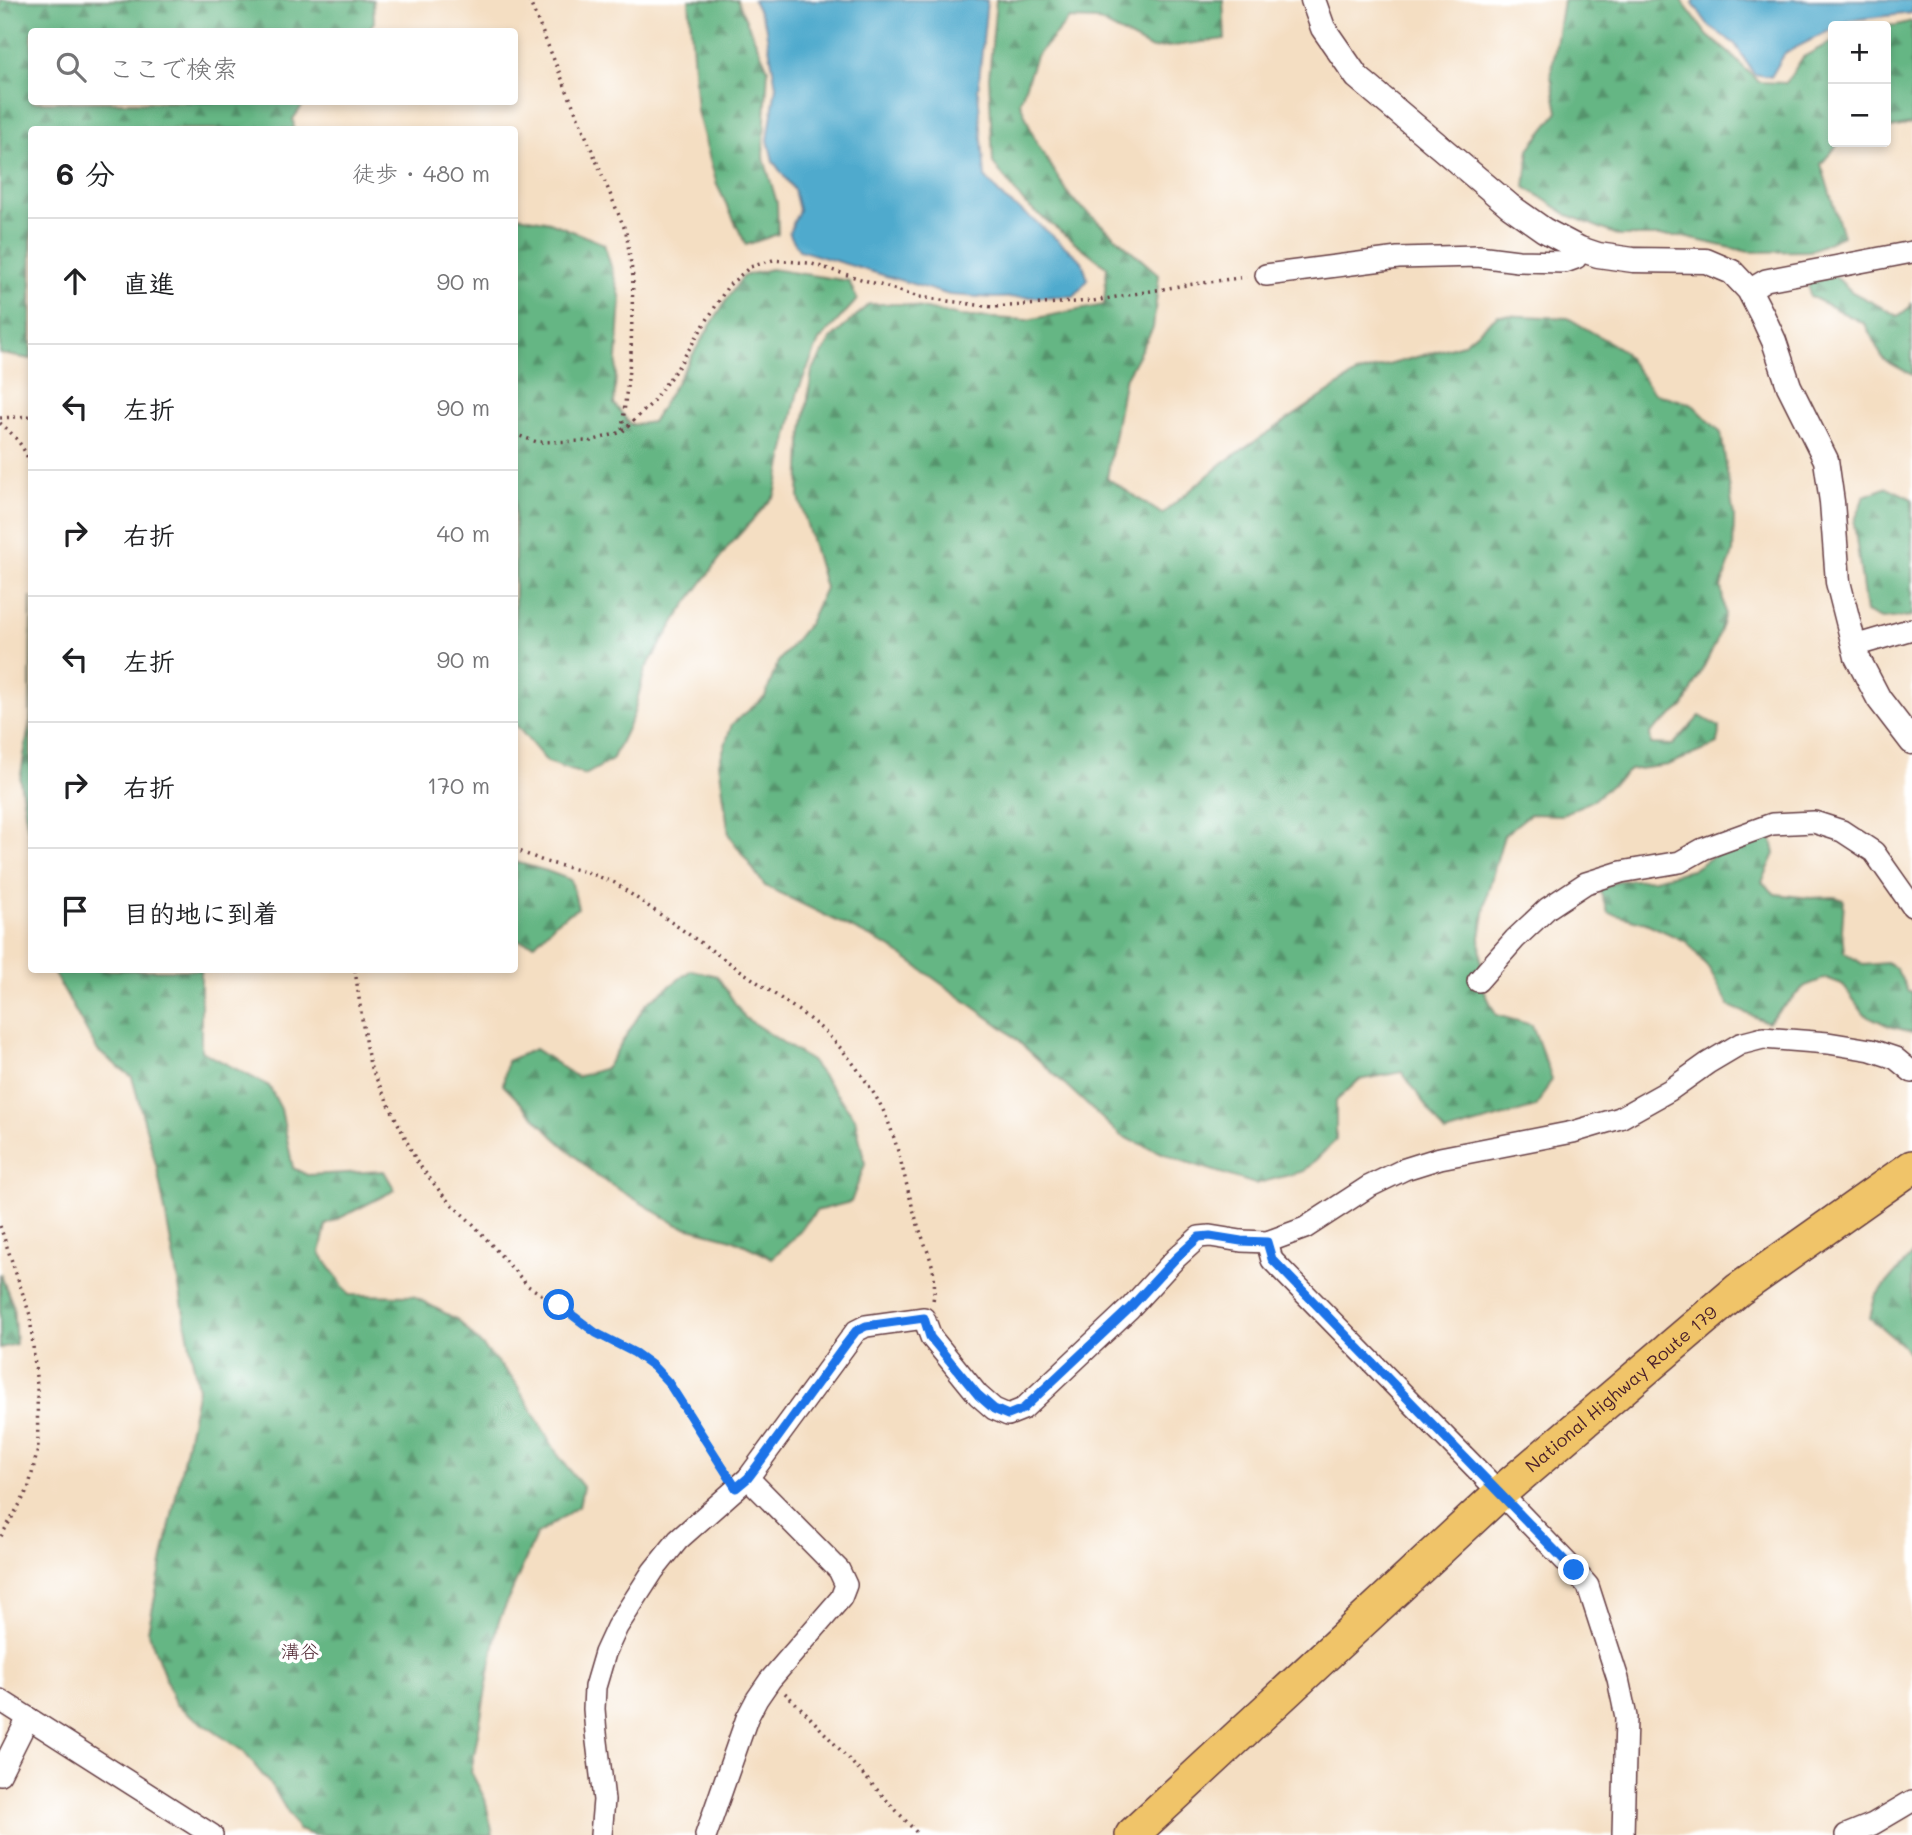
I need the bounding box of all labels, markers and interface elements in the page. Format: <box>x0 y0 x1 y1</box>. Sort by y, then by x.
map controls <box>1828 21 1891 147</box>
button: + <box>1828 21 1891 84</box>
search box <box>28 28 518 105</box>
icon: search <box>52 48 90 86</box>
text: ここで検索 <box>108 51 238 85</box>
button: − <box>1828 84 1891 147</box>
text: 6 分 <box>56 153 115 193</box>
text: 徒歩 · 480 m <box>352 158 490 188</box>
icon: ahead <box>56 262 94 300</box>
text: 直進 <box>123 266 175 300</box>
text: 90 m <box>437 266 490 296</box>
icon: left <box>56 388 94 426</box>
text: 左折 <box>123 392 175 426</box>
text: 90 m <box>437 392 490 422</box>
icon: right <box>56 514 94 552</box>
text: 右折 <box>123 518 175 552</box>
text: 40 m <box>437 518 490 548</box>
icon: left <box>56 640 94 678</box>
text: 左折 <box>123 644 175 678</box>
text: 90 m <box>437 644 490 674</box>
icon: right <box>56 766 94 804</box>
text: 右折 <box>123 770 175 804</box>
text: 170 m <box>427 770 490 800</box>
icon: arrive <box>56 892 94 930</box>
text: 目的地に到着 <box>123 896 279 930</box>
route start <box>543 1289 574 1320</box>
street label: National Highway Route 179 <box>1520 1300 1722 1477</box>
route end <box>1558 1554 1589 1585</box>
district label: 溝谷 <box>281 1638 319 1663</box>

